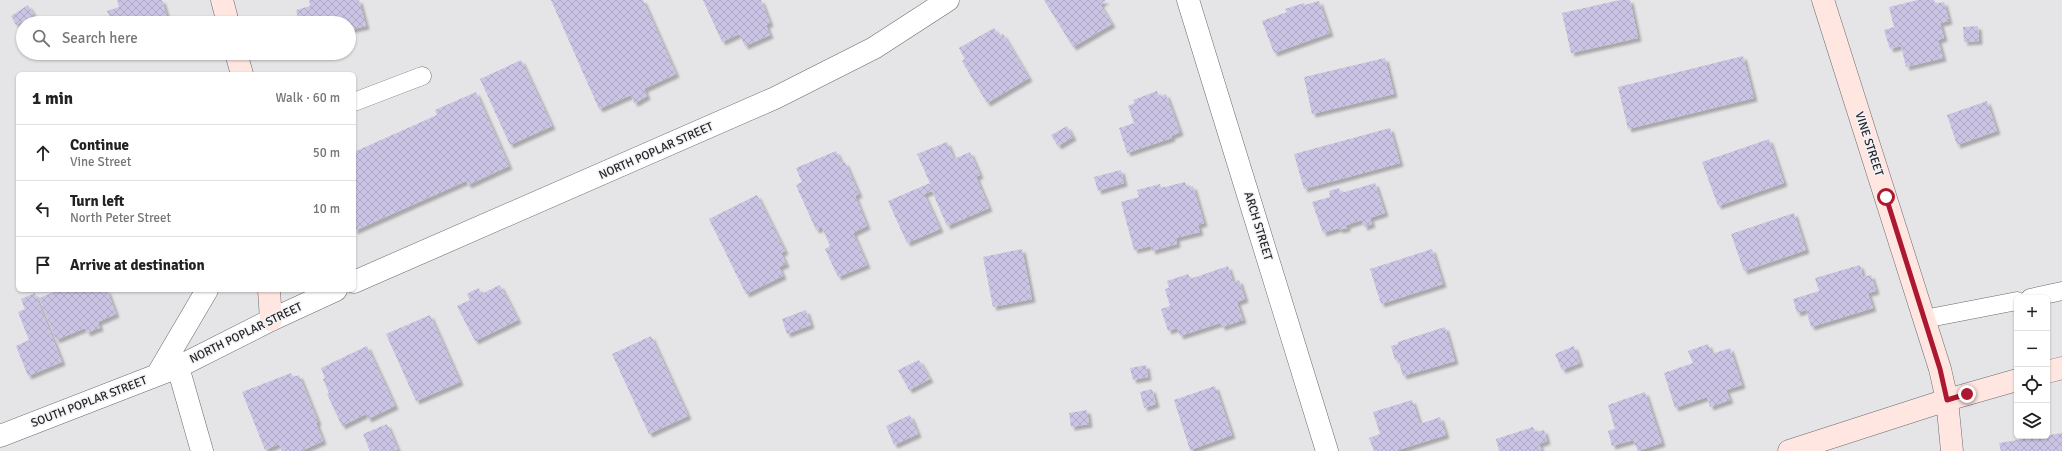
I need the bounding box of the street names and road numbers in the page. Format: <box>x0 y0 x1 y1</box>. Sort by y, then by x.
street label: VINE STREET <box>1852 110 1887 178</box>
street label: NORTH POPLAR STREET <box>597 119 716 183</box>
street label: ARCH STREET <box>1240 190 1276 262</box>
street label: NORTH POPLAR STREET <box>187 299 305 367</box>
street label: SOUTH POPLAR STREET <box>29 373 149 431</box>

